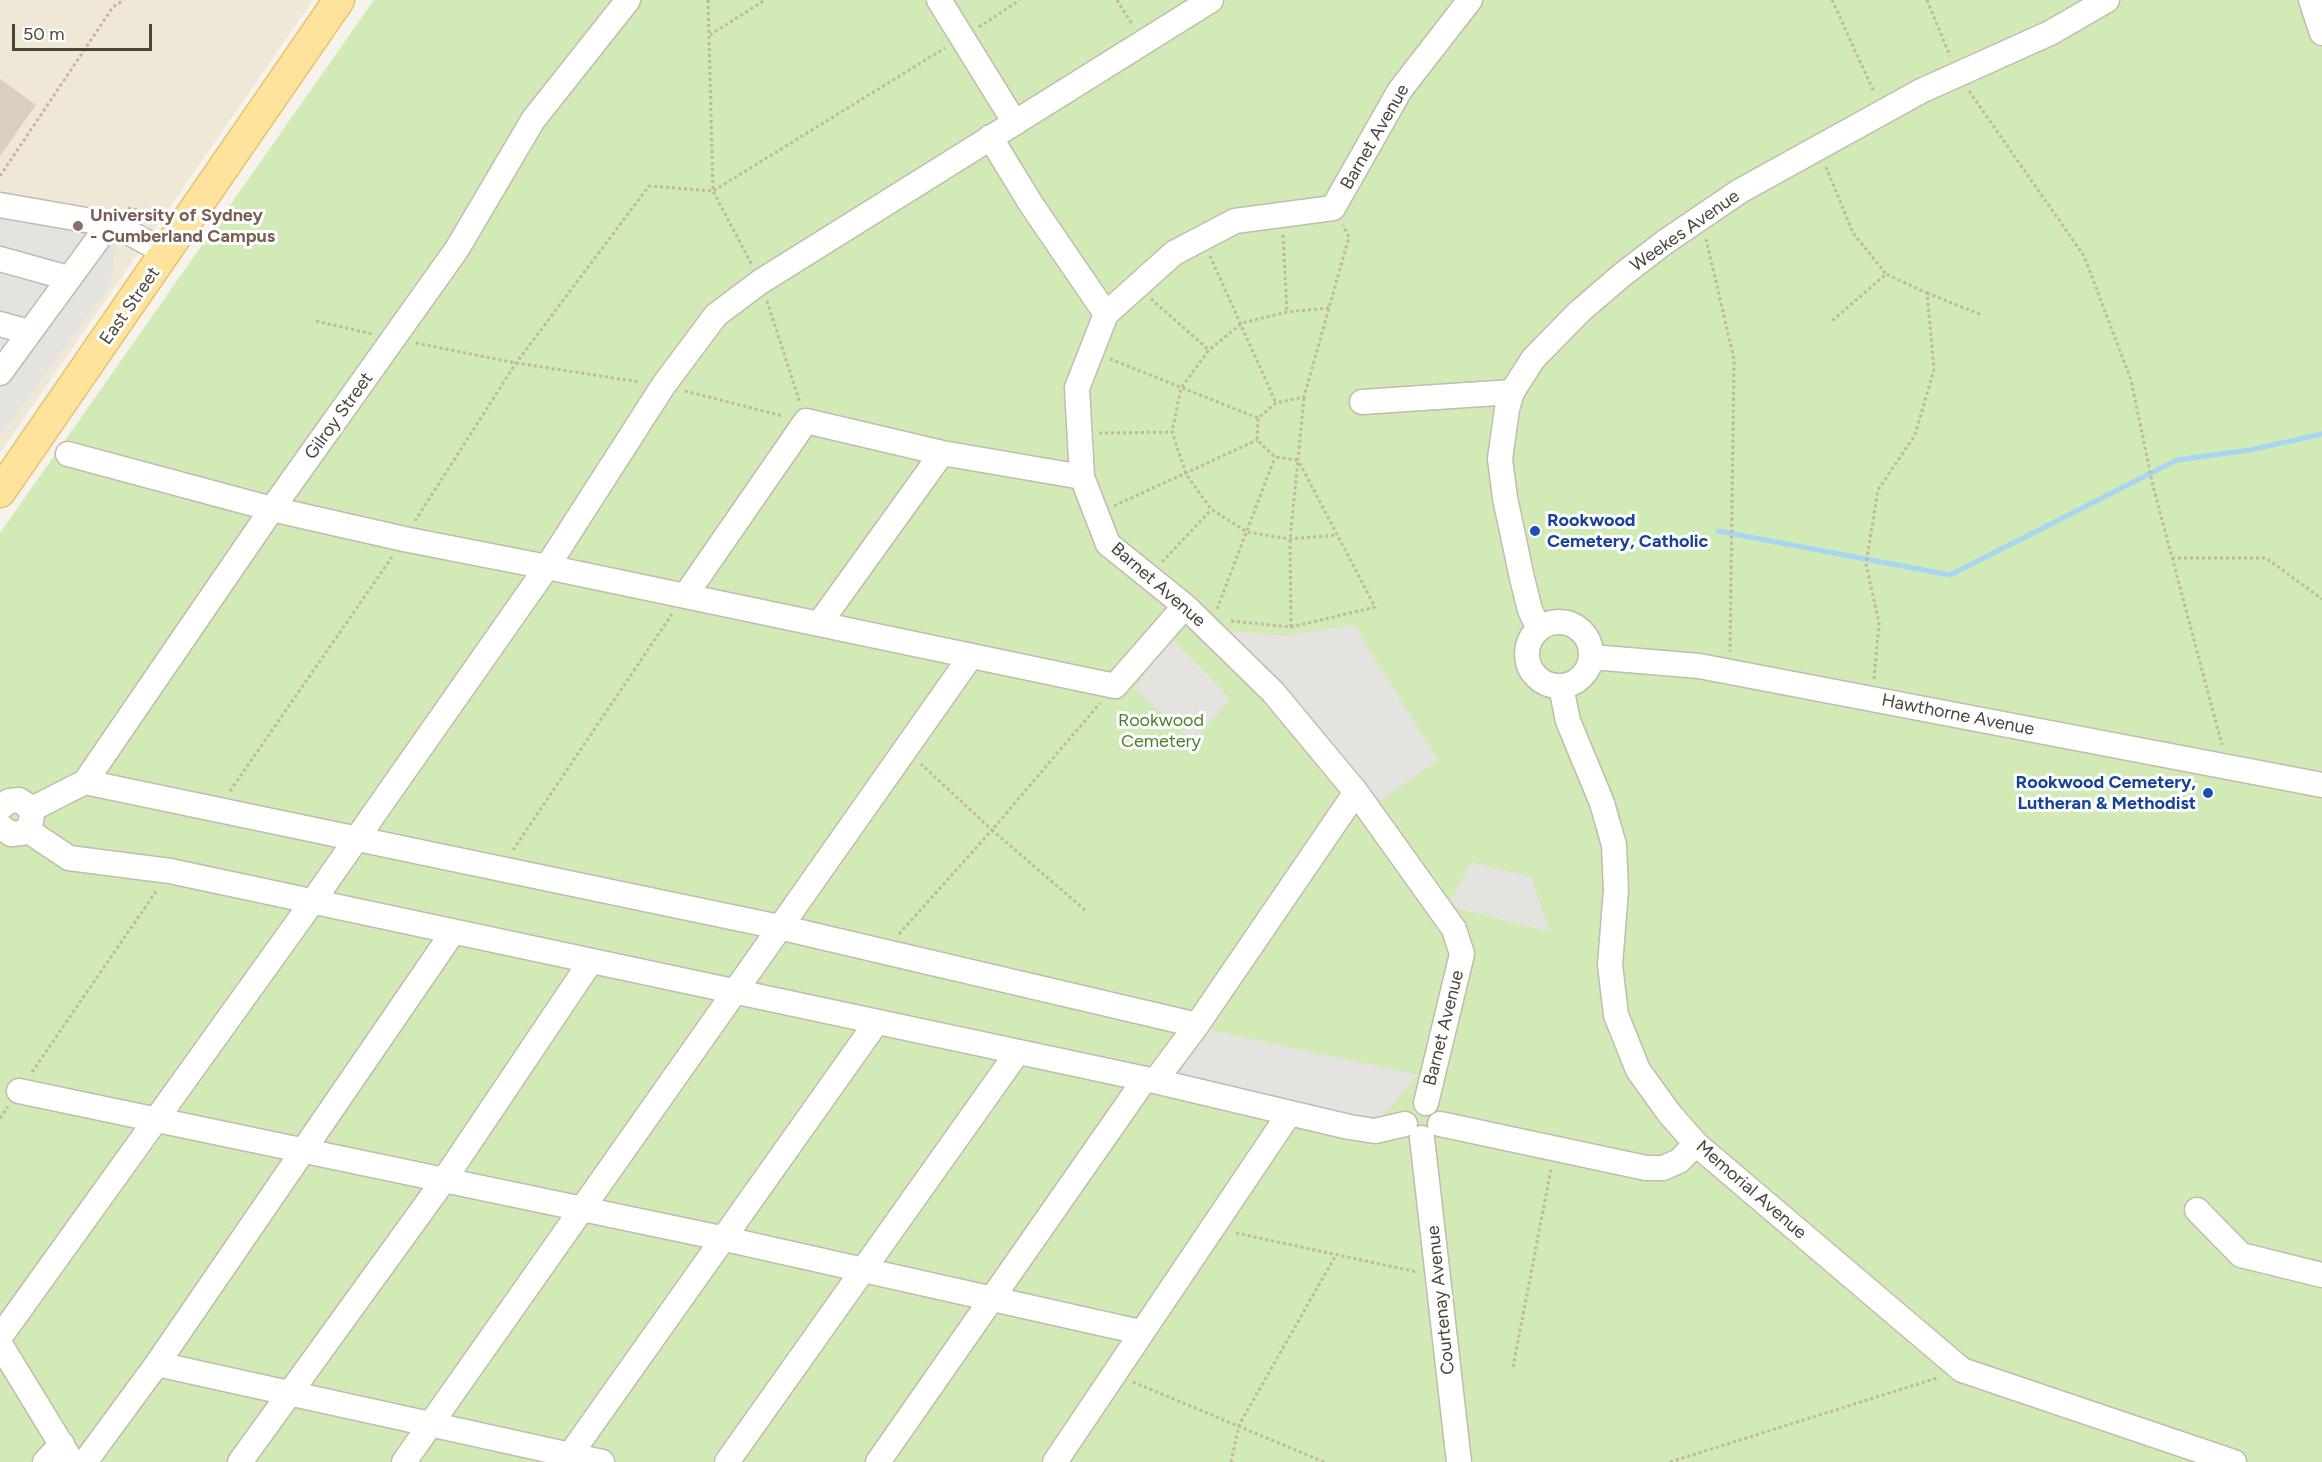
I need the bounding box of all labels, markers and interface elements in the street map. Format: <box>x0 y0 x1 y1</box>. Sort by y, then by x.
scale bar <box>15 12 154 50</box>
text: 50 m <box>23 23 65 45</box>
street label: Barnet Avenue <box>1336 80 1414 194</box>
street label: Weekes Avenue <box>1626 185 1744 277</box>
place label: University of Sydney - Cumberland Campus <box>90 205 275 248</box>
marker: University of Sydney - Cumberland Campus <box>71 219 85 233</box>
street label: East Street <box>95 263 165 349</box>
street label: Gilroy Street <box>300 368 378 464</box>
place label: Rookwood Cemetery, Catholic <box>1547 510 1708 552</box>
marker: Rookwood Cemetery, Catholic <box>1528 524 1542 538</box>
street label: Barnet Avenue <box>1106 538 1210 632</box>
street label: Hawthorne Avenue <box>1880 690 2036 740</box>
park label: Rookwood Cemetery <box>1118 710 1204 752</box>
place label: Rookwood Cemetery, Lutheran & Methodist <box>2016 772 2196 814</box>
marker: Rookwood Cemetery, Lutheran & Methodist <box>2201 786 2215 800</box>
street label: Barnet Avenue <box>1419 968 1469 1088</box>
street label: Memorial Avenue <box>1691 1136 1811 1244</box>
street label: Courtenay Avenue <box>1422 1224 1460 1376</box>

